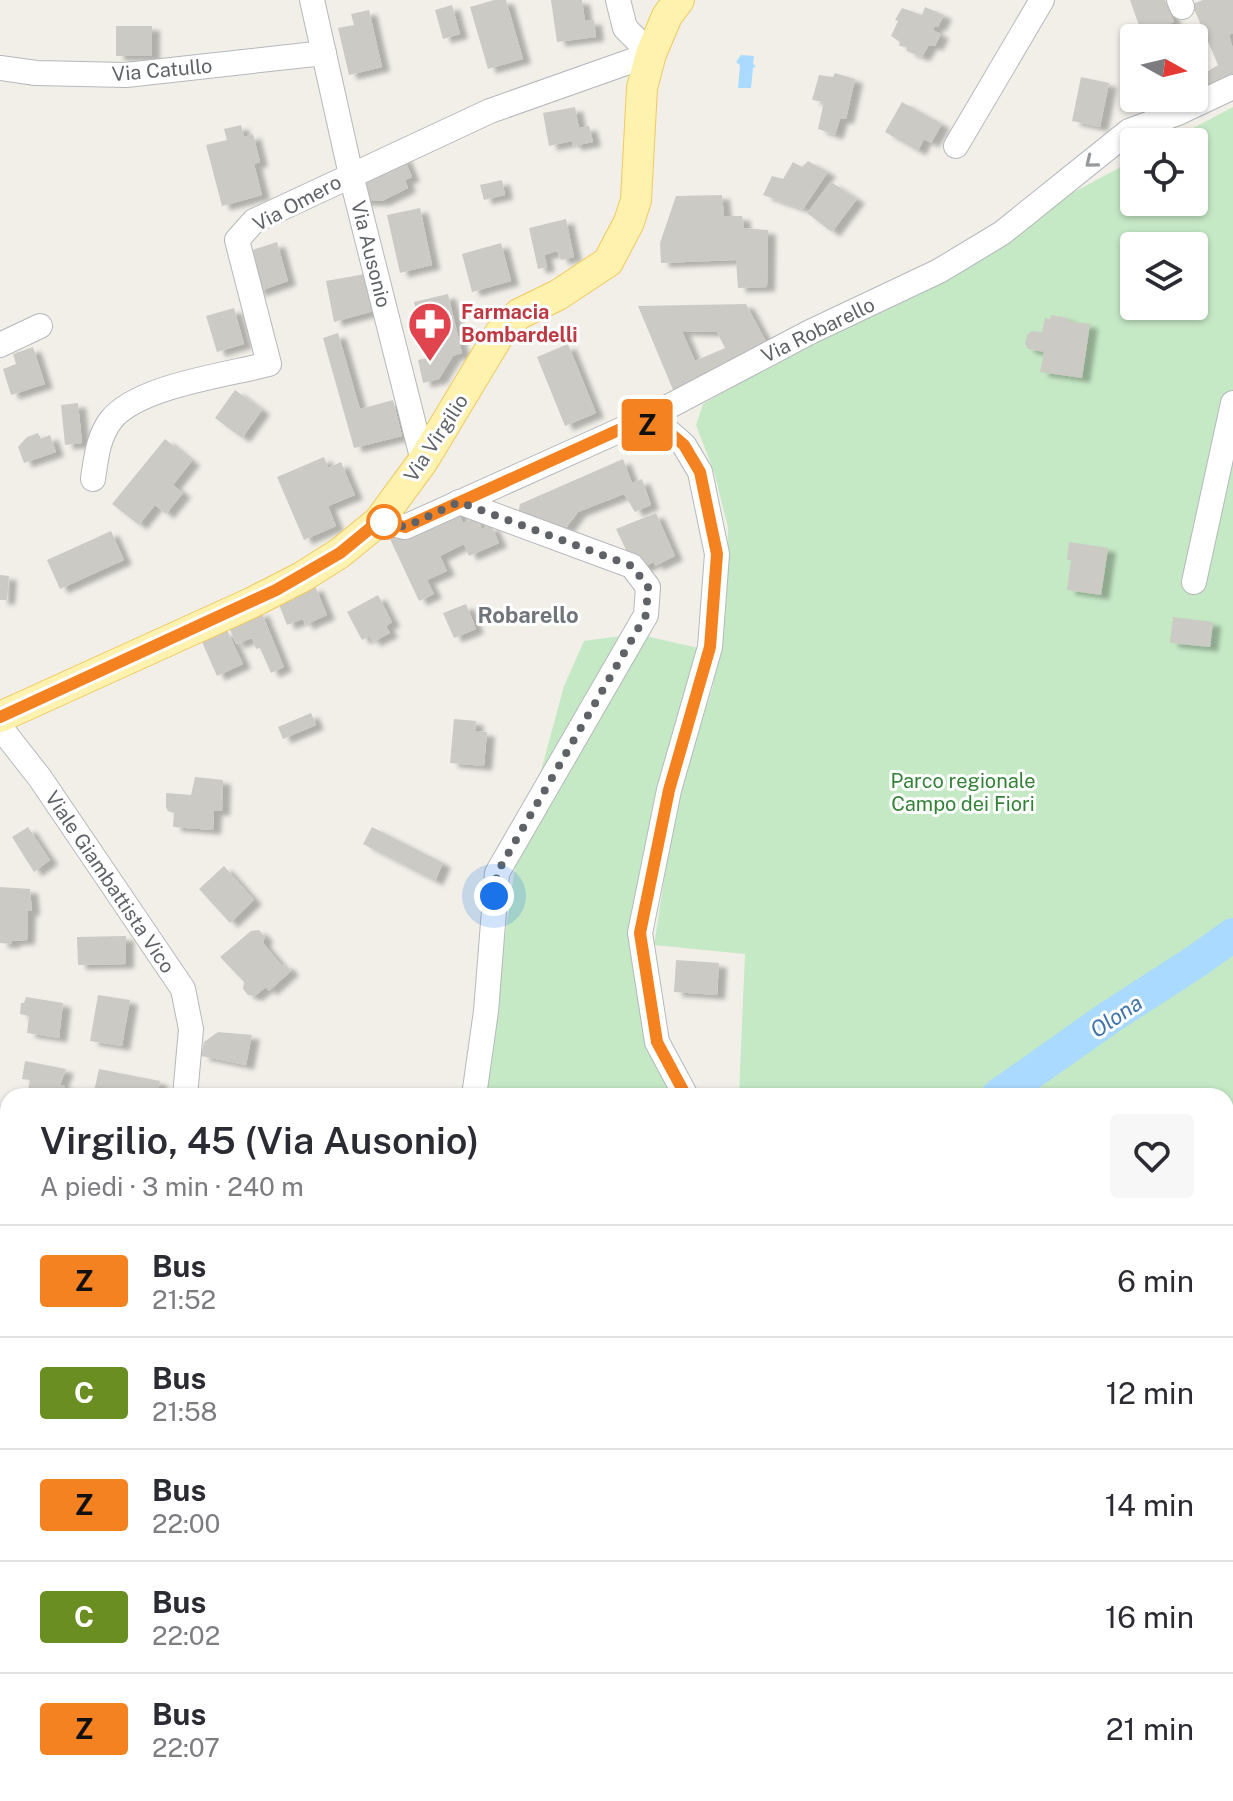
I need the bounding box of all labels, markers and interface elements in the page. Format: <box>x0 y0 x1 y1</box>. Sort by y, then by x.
north arrow <box>1120 24 1208 112</box>
map controls <box>1120 24 1208 320</box>
street label: Via Catullo <box>111 54 213 86</box>
button: locate <box>1120 128 1208 216</box>
one-way arrow <box>1085 152 1100 166</box>
street label: Via Omero <box>249 170 345 236</box>
street label: Via Ausonio <box>346 198 396 310</box>
button: layers <box>1120 232 1208 320</box>
street label: Via Robarello <box>757 292 879 368</box>
pharmacy icon: Farmacia Bombardelli <box>406 300 454 363</box>
place label: Farmacia Bombardelli <box>461 300 578 347</box>
street label: Via Virgilio <box>399 390 473 486</box>
line badge: Z <box>621 399 673 451</box>
text: Z <box>638 408 656 441</box>
unlabelled marker <box>367 505 401 539</box>
district label: Robarello <box>477 602 579 628</box>
park label: Parco regionale Campo dei Fiori <box>890 769 1036 816</box>
street label: Viale Giambattista Vico <box>40 786 180 978</box>
your location <box>474 876 514 916</box>
water label: Olona <box>1085 989 1147 1043</box>
button: heart <box>1110 1114 1194 1198</box>
text: Virgilio, 45 (Via Ausonio) <box>40 1118 479 1163</box>
text: A piedi · 3 min · 240 m <box>40 1171 304 1202</box>
text: Bus <box>152 1248 206 1284</box>
text: 6 min <box>1117 1263 1194 1299</box>
text: Z <box>75 1264 93 1297</box>
text: 21:52 <box>152 1284 216 1315</box>
text: Bus <box>152 1360 206 1396</box>
text: 12 min <box>1106 1375 1194 1411</box>
text: C <box>74 1376 94 1409</box>
text: 21:58 <box>152 1396 217 1427</box>
text: Bus <box>152 1472 206 1508</box>
text: 14 min <box>1105 1487 1194 1523</box>
text: Z <box>75 1488 93 1521</box>
text: 22:00 <box>152 1508 221 1539</box>
text: Bus <box>152 1584 206 1620</box>
text: 16 min <box>1105 1599 1194 1635</box>
text: C <box>74 1600 94 1633</box>
text: 22:02 <box>152 1620 220 1651</box>
text: Bus <box>152 1696 206 1732</box>
text: 21 min <box>1106 1711 1194 1747</box>
text: Z <box>75 1712 93 1745</box>
text: 22:07 <box>152 1732 220 1763</box>

